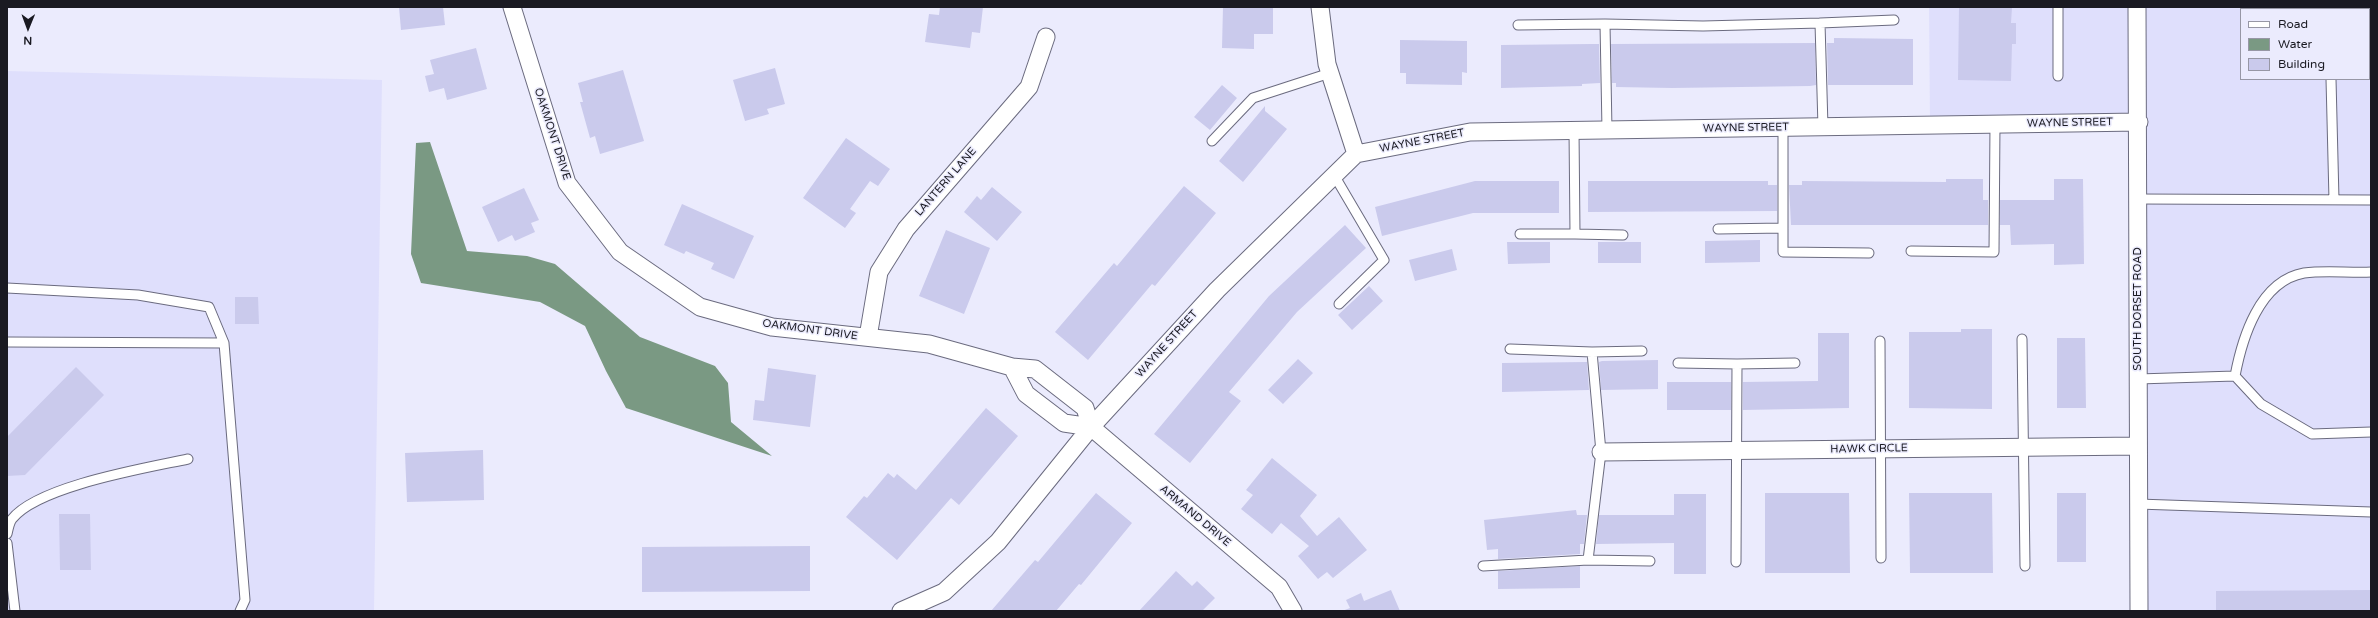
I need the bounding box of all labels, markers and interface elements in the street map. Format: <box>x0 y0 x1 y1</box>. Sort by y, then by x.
north arrow <box>8 8 48 48</box>
legend <box>2240 8 2370 80</box>
text: Road <box>2278 17 2308 31</box>
text: N <box>23 34 32 47</box>
text: Water <box>2278 37 2312 51</box>
text: Building <box>2278 57 2325 71</box>
street label: OAKMONT DRIVE <box>531 86 573 182</box>
street label: WAYNE STREET <box>2027 116 2113 130</box>
street label: WAYNE STREET <box>1703 121 1789 135</box>
street label: WAYNE STREET <box>1379 126 1465 156</box>
street label: LANTERN LANE <box>913 145 979 219</box>
street label: SOUTH DORSET ROAD <box>2131 247 2145 371</box>
street label: WAYNE STREET <box>1133 308 1201 380</box>
street label: OAKMONT DRIVE <box>761 317 859 343</box>
street label: HAWK CIRCLE <box>1830 442 1908 456</box>
street label: ARMAND DRIVE <box>1157 482 1233 550</box>

